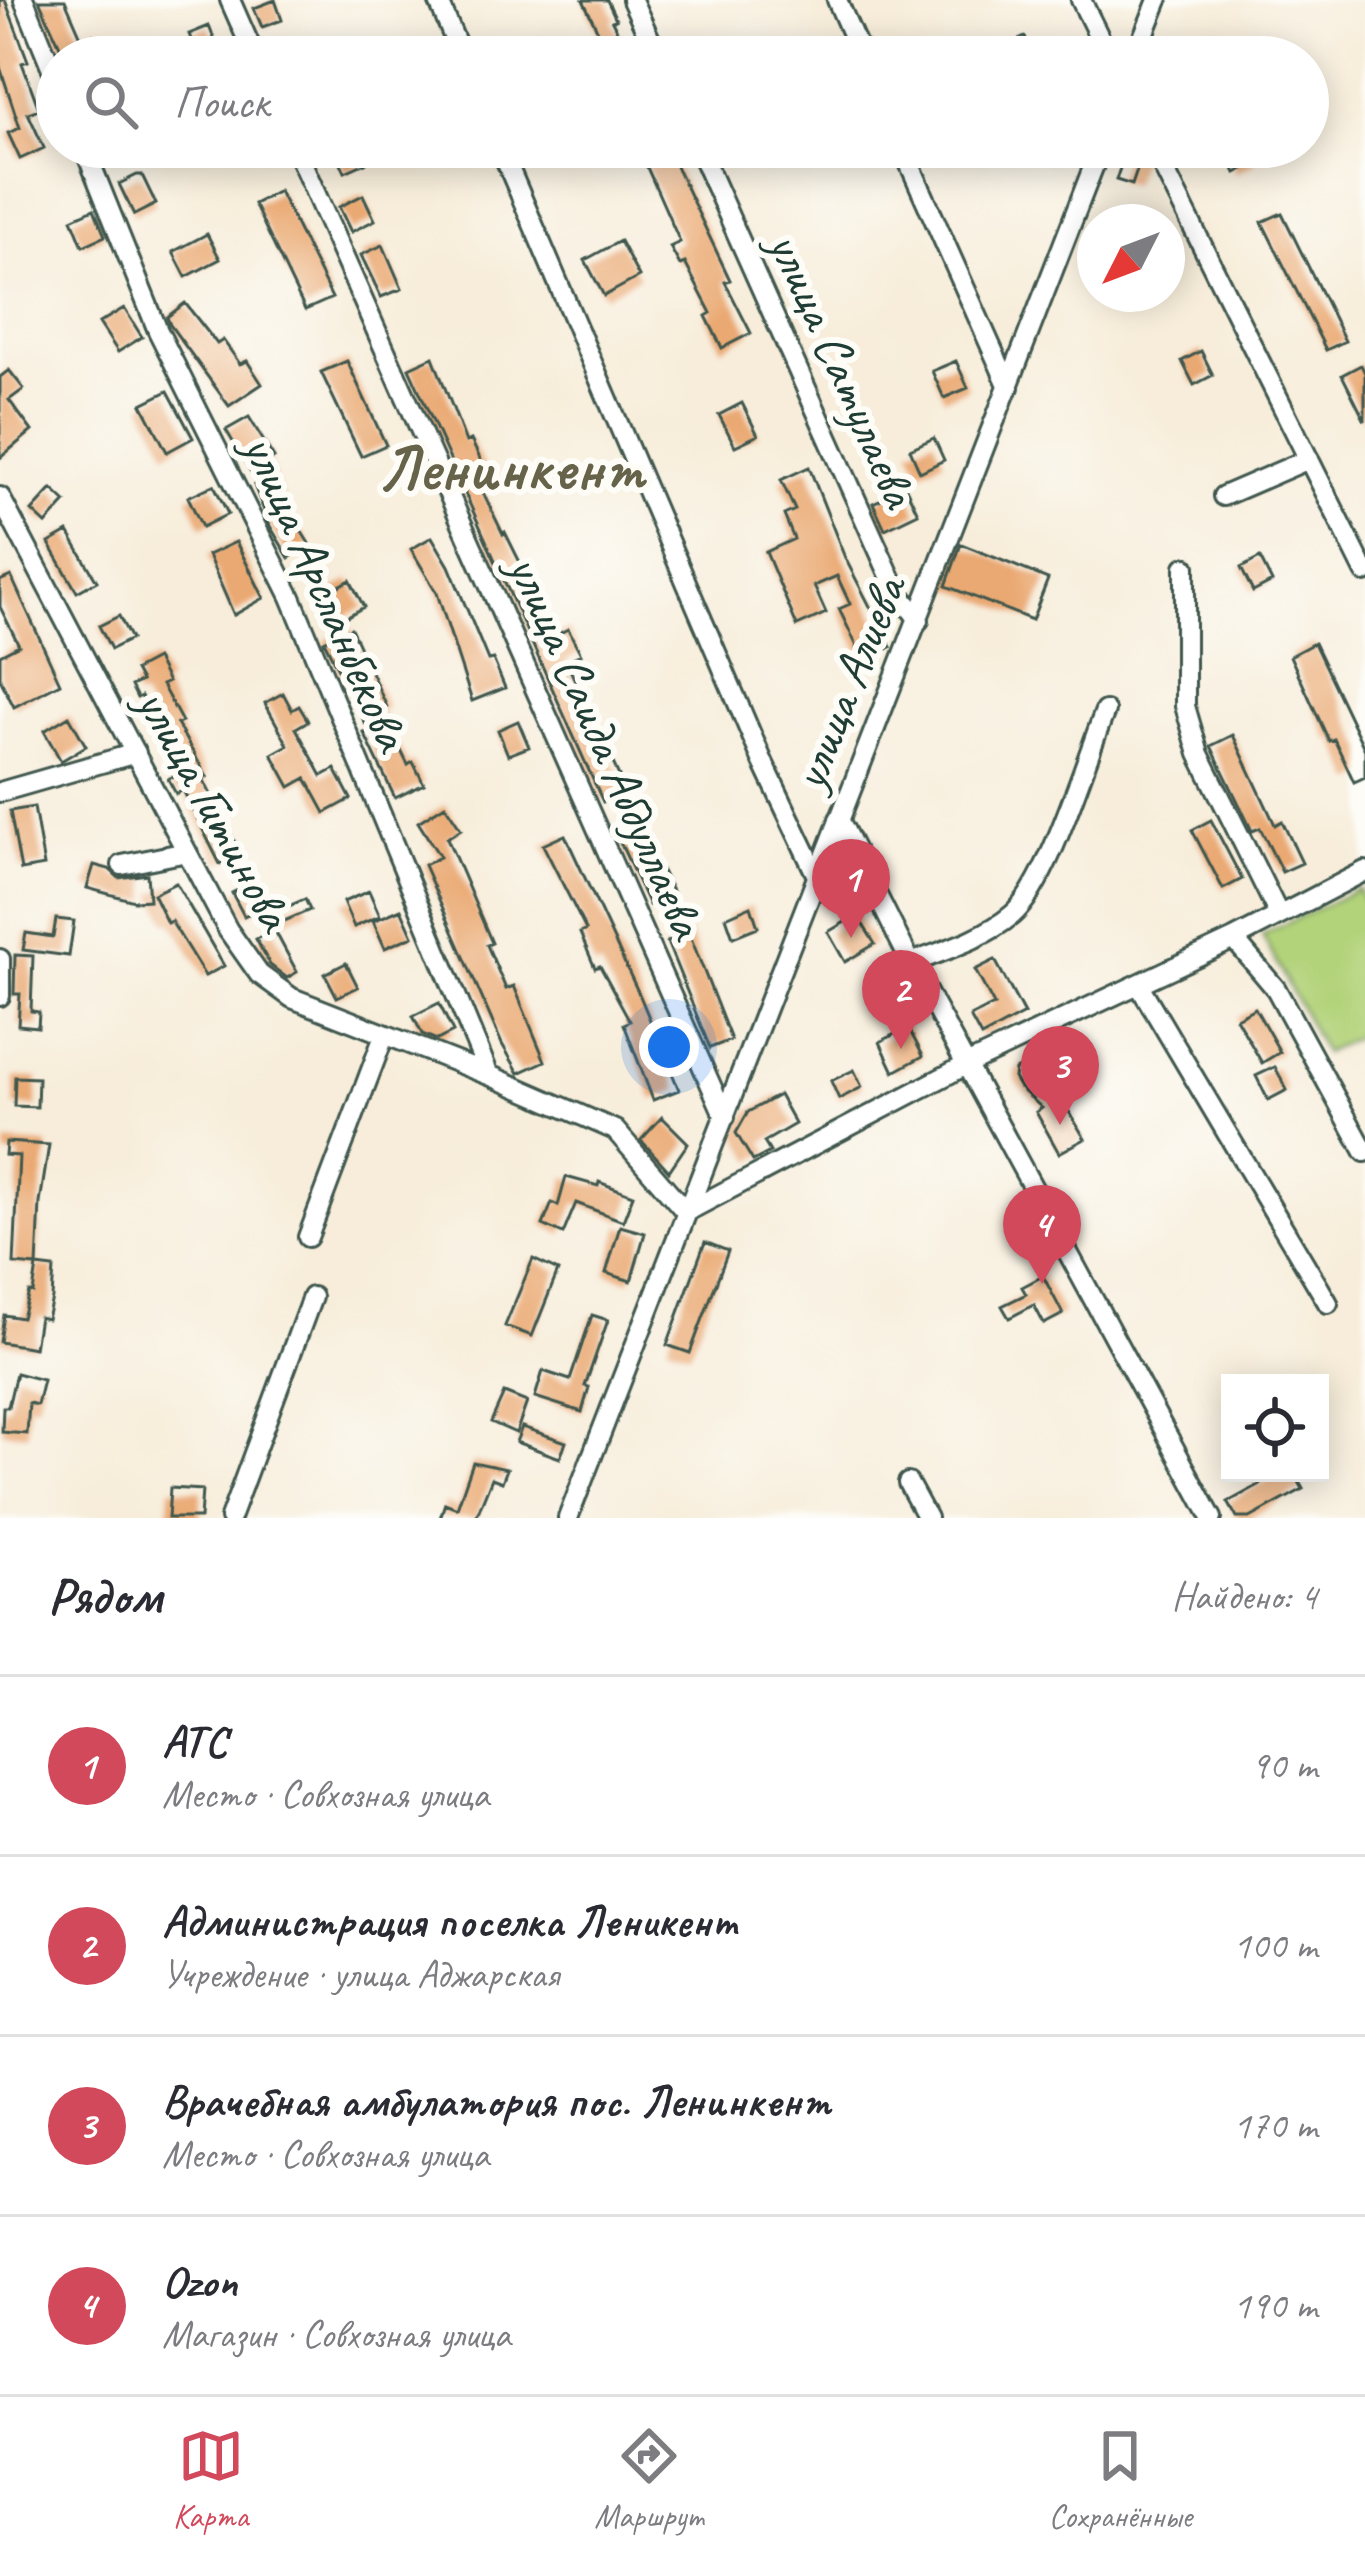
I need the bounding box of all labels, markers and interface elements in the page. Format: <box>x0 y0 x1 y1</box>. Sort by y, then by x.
search box <box>36 36 1329 168</box>
icon: search <box>78 69 144 135</box>
text: Поиск <box>174 74 269 131</box>
north arrow <box>1077 204 1185 312</box>
street label: улица Сатулаева <box>753 219 933 519</box>
street label: улица Арсланбекова <box>228 422 427 763</box>
district label: Ленинкент <box>378 429 647 508</box>
street label: улица Саида Абдуллаева <box>493 542 722 951</box>
street label: улица Алиева <box>775 563 921 802</box>
street label: улица Гитинова <box>121 674 309 944</box>
pin: 1 <box>812 839 890 938</box>
pin: 2 <box>862 950 940 1049</box>
your location <box>639 1017 699 1077</box>
pin: 3 <box>1021 1026 1099 1125</box>
pin: 4 <box>1003 1185 1081 1284</box>
map controls <box>1221 1374 1329 1482</box>
button: locate <box>1221 1374 1329 1482</box>
text: Рядом <box>48 1564 162 1628</box>
text: Найдено: 4 <box>1172 1572 1317 1621</box>
text: АТС <box>162 1713 228 1770</box>
text: 1 <box>78 1741 96 1790</box>
text: 90 m <box>1251 1741 1317 1790</box>
text: Место · Совхозная улица <box>162 1770 489 1819</box>
text: Администрация поселка Леникент <box>162 1893 738 1950</box>
text: 2 <box>78 1921 96 1970</box>
text: 100 m <box>1233 1921 1317 1970</box>
text: Учреждение · улица Аджарская <box>162 1950 559 1999</box>
text: Врачебная амбулатория пос. Ленинкент <box>162 2073 830 2130</box>
text: 3 <box>78 2101 96 2150</box>
text: 170 m <box>1233 2101 1317 2150</box>
text: Место · Совхозная улица <box>162 2130 489 2179</box>
text: Ozon <box>162 2253 237 2310</box>
text: 4 <box>78 2281 96 2330</box>
text: 190 m <box>1233 2281 1317 2330</box>
text: Магазин · Совхозная улица <box>162 2310 511 2359</box>
tab: Карта <box>173 2423 248 2537</box>
tab: Маршрут <box>594 2423 703 2537</box>
tab: Сохранённые <box>1049 2423 1192 2537</box>

